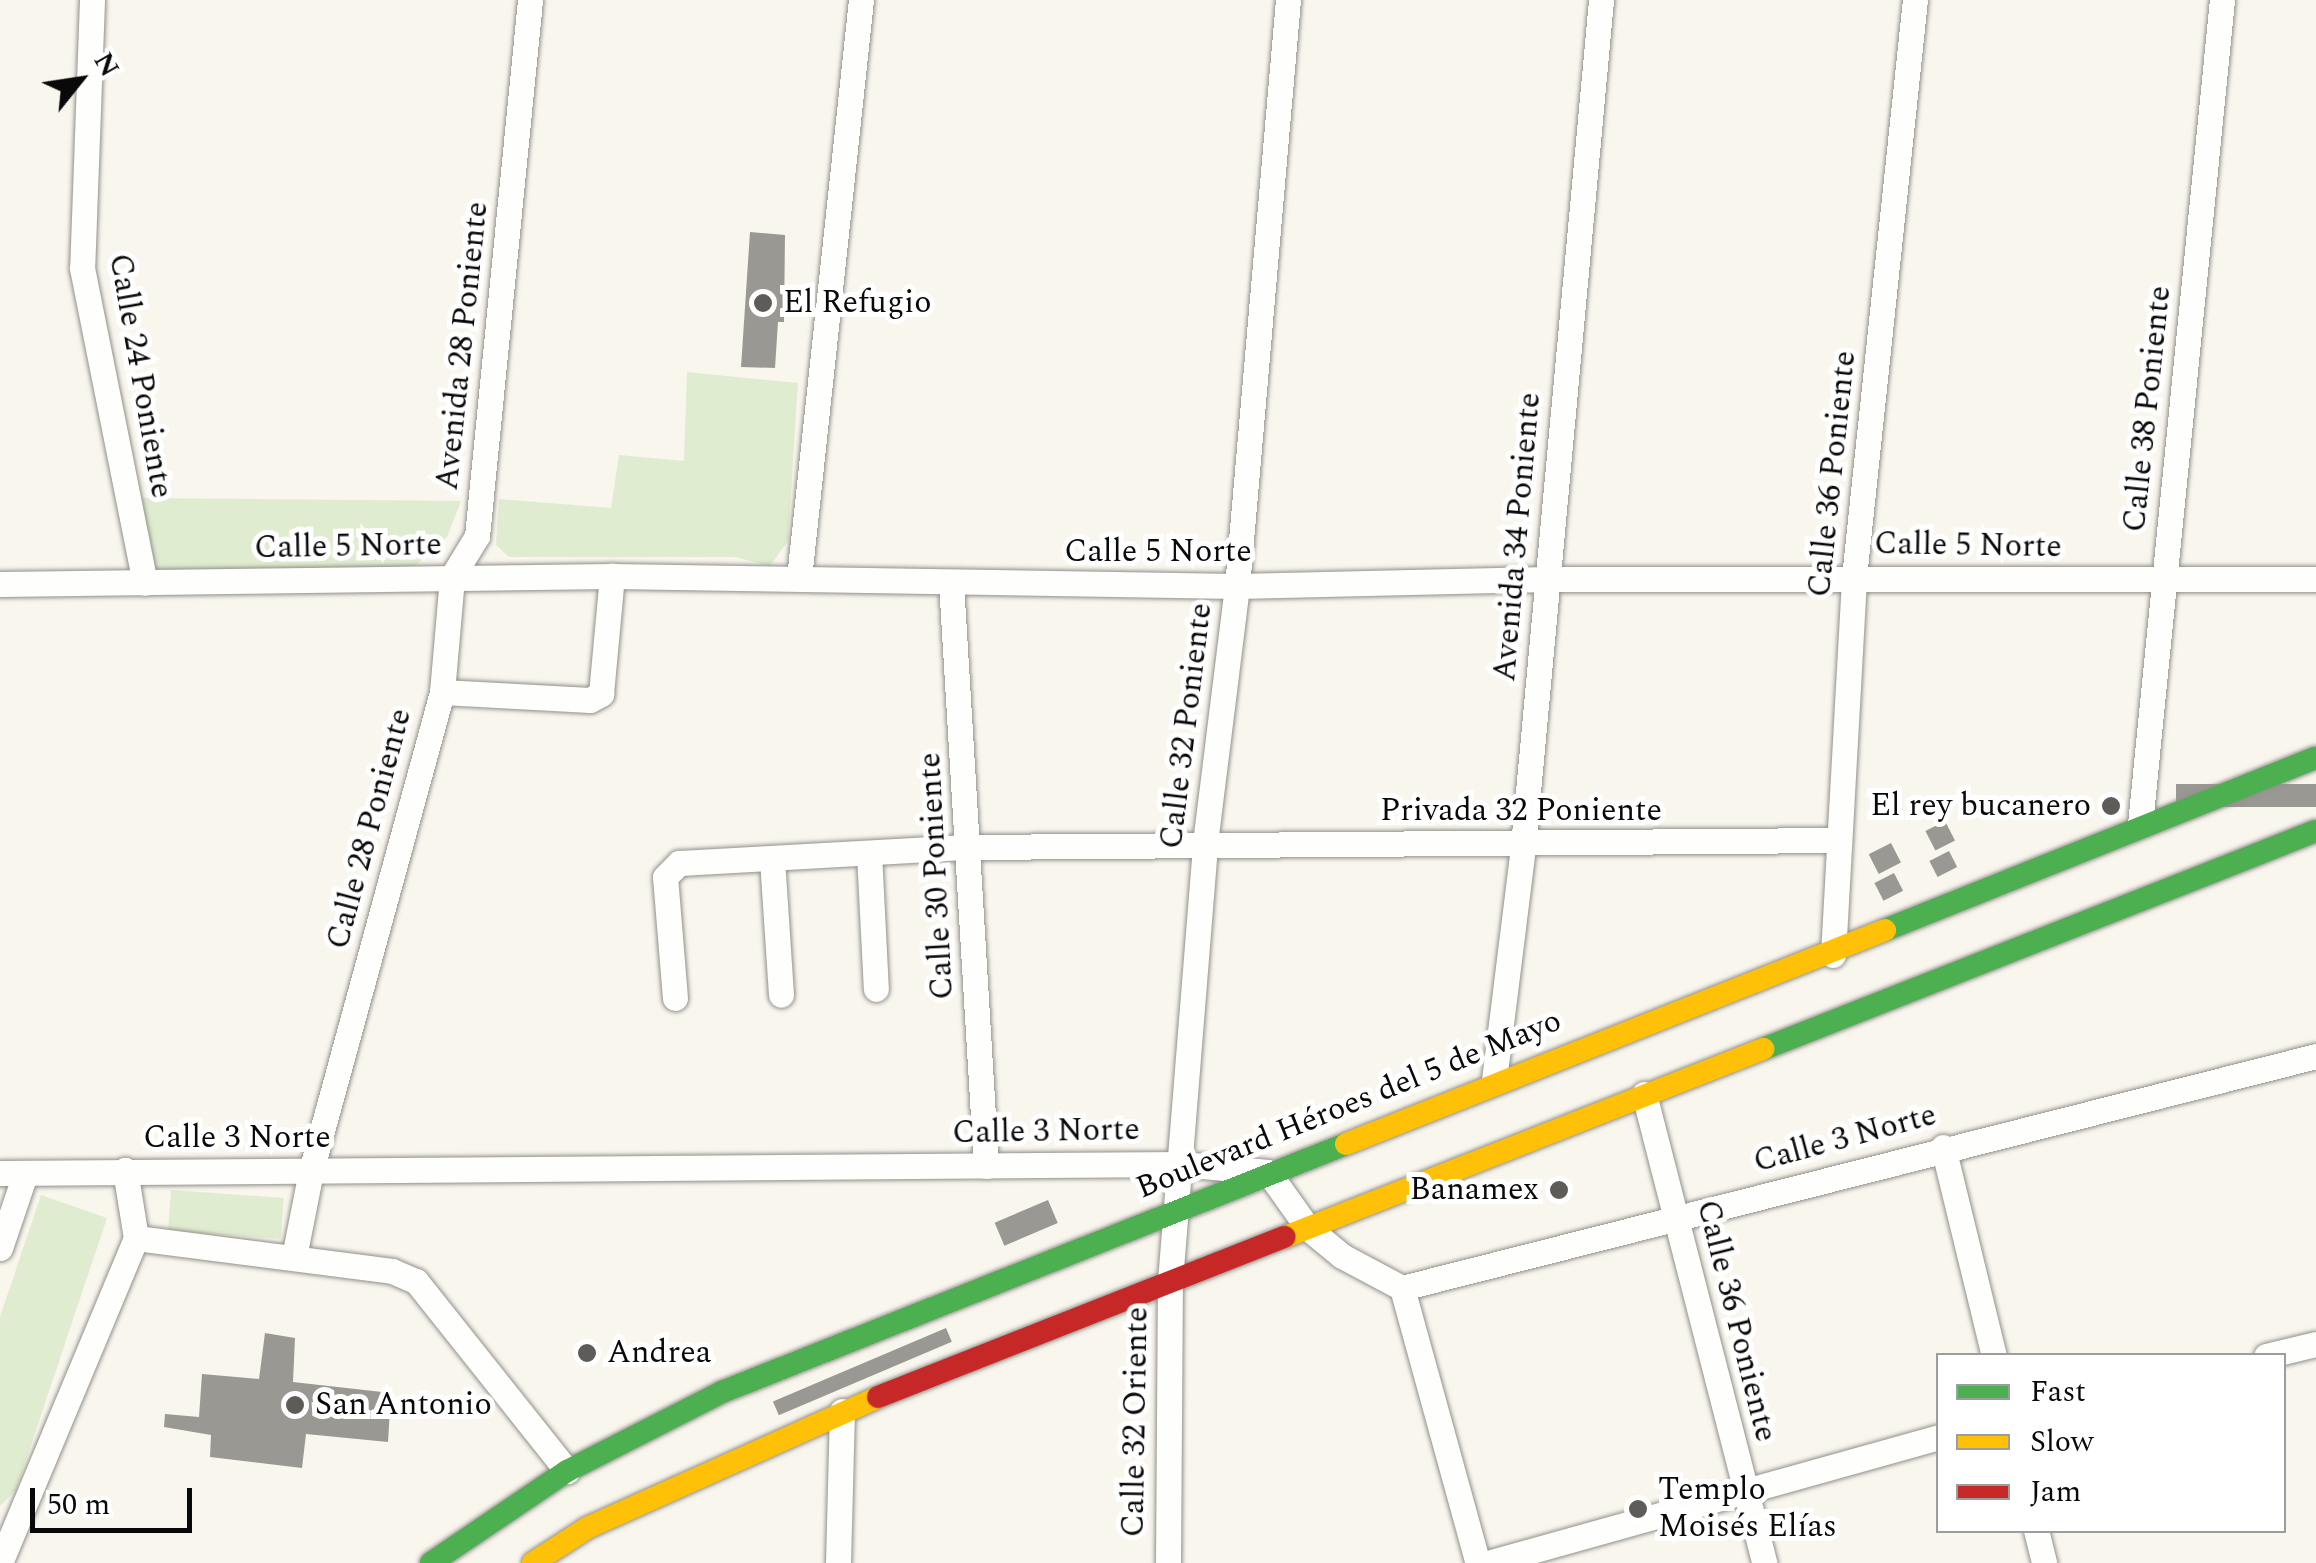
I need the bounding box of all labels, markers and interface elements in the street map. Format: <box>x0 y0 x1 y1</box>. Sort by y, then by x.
north arrow <box>30 30 130 130</box>
text: N <box>82 44 131 85</box>
street label: Avenida 28 Poniente <box>429 200 497 492</box>
street label: Calle 24 Poniente <box>100 251 180 501</box>
place label: El Refugio <box>783 284 932 322</box>
street label: Calle 38 Poniente <box>2116 284 2180 534</box>
marker: El Refugio <box>752 292 774 314</box>
street label: Calle 36 Poniente <box>1801 349 1865 599</box>
street label: Avenida 34 Poniente <box>1486 391 1550 683</box>
street label: Calle 5 Norte <box>1874 525 2062 567</box>
street label: Calle 5 Norte <box>254 526 442 568</box>
street label: Calle 5 Norte <box>1064 533 1252 571</box>
street label: Calle 32 Poniente <box>1153 601 1221 851</box>
street label: Calle 28 Poniente <box>319 705 421 953</box>
street label: Calle 30 Poniente <box>911 751 963 1001</box>
place label: El rey bucanero <box>1870 787 2091 825</box>
street label: Privada 32 Poniente <box>1380 792 1662 830</box>
marker: El rey bucanero <box>2100 795 2122 817</box>
street label: Boulevard Héroes del 5 de Mayo <box>1131 1002 1567 1208</box>
street label: Calle 3 Norte <box>1750 1096 1940 1182</box>
street label: Calle 3 Norte <box>952 1111 1140 1153</box>
street label: Calle 3 Norte <box>143 1119 331 1157</box>
place label: Banamex <box>1410 1171 1539 1209</box>
marker: Banamex <box>1548 1179 1570 1201</box>
street label: Calle 36 Poniente <box>1687 1196 1785 1446</box>
street label: Calle 32 Oriente <box>1115 1306 1157 1538</box>
place label: Andrea <box>607 1334 712 1372</box>
marker: Andrea <box>576 1342 598 1364</box>
legend <box>1936 1353 2286 1533</box>
text: Fast <box>2030 1369 2086 1415</box>
place label: San Antonio <box>315 1386 492 1424</box>
marker: San Antonio <box>284 1394 306 1416</box>
text: Slow <box>2030 1419 2094 1465</box>
scale bar <box>35 1468 198 1530</box>
text: Jam <box>2030 1469 2081 1515</box>
place label: Templo Moisés Elías <box>1658 1472 1837 1547</box>
text: 50 m <box>47 1482 110 1528</box>
marker: Templo Moisés Elías <box>1627 1498 1649 1520</box>

